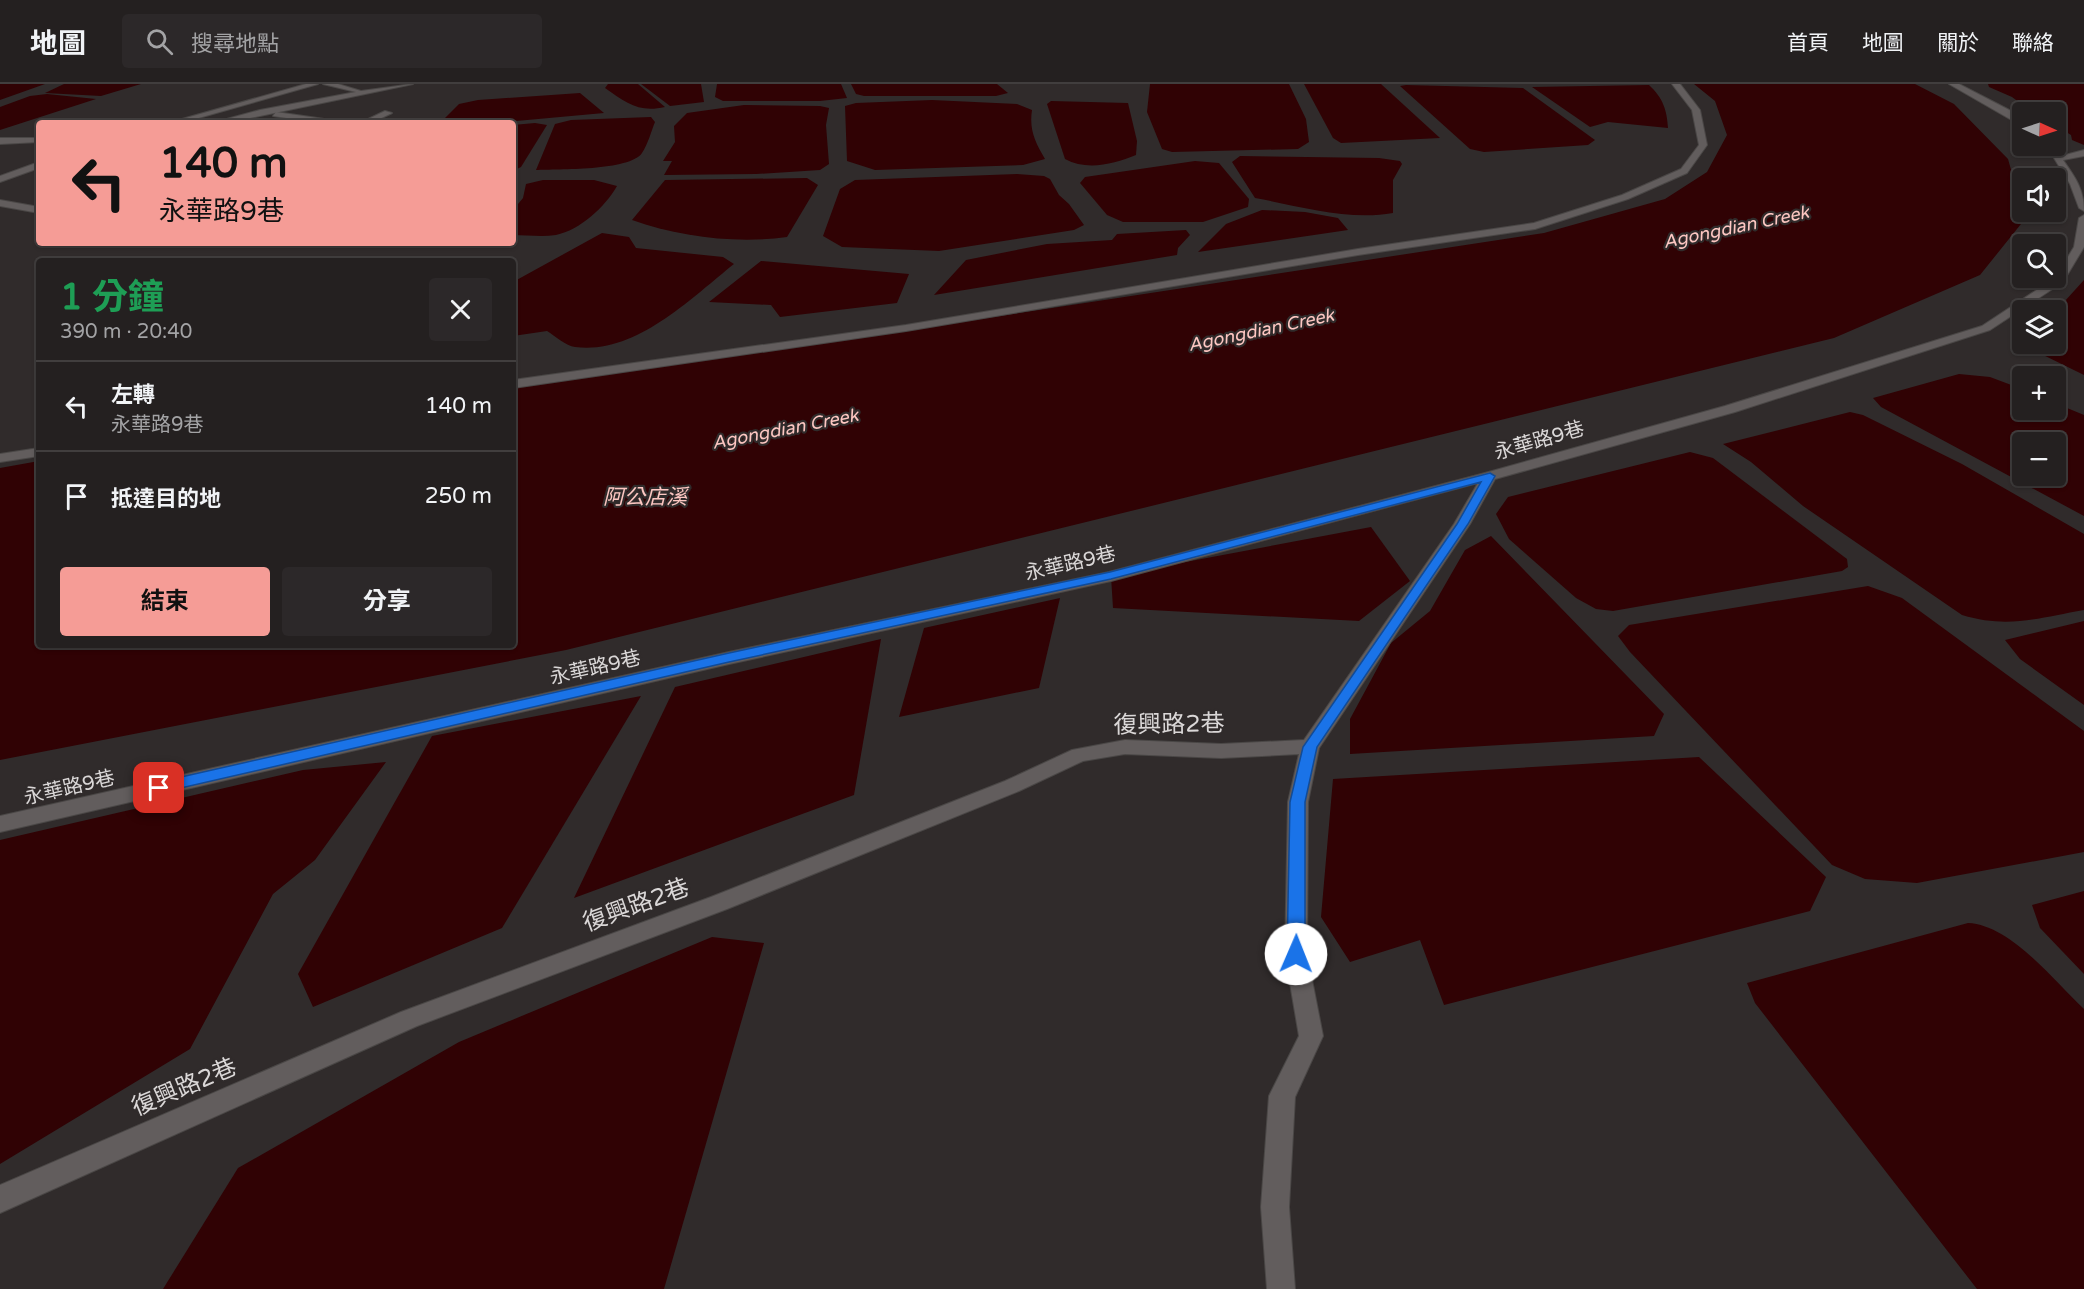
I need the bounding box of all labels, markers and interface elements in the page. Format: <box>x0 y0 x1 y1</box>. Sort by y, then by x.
search box <box>122 14 542 68</box>
icon: search <box>143 25 176 58</box>
text: 地圖 <box>30 27 86 61</box>
text: 搜尋地點 <box>191 31 279 57</box>
text: 首頁 <box>1787 31 1829 56</box>
text: 地圖 <box>1862 31 1904 56</box>
text: 關於 <box>1937 31 1979 56</box>
text: 聯絡 <box>2012 31 2054 56</box>
north arrow <box>2012 102 2066 156</box>
map controls <box>2012 102 2066 486</box>
text: 140 m <box>159 138 288 189</box>
icon: left <box>60 144 138 222</box>
button: sound <box>2012 168 2066 222</box>
text: 永華路9巷 <box>159 195 284 228</box>
water label: Agongdian Creek <box>1661 201 1812 253</box>
button: search <box>2012 234 2066 288</box>
text: 1 分鐘 <box>60 276 164 319</box>
button: close <box>429 278 492 341</box>
button: layers <box>2012 300 2066 354</box>
water label: Agongdian Creek <box>1186 304 1337 356</box>
text: 390 m · 20:40 <box>60 320 192 344</box>
button: + <box>2012 366 2066 420</box>
text: 左轉 <box>111 382 155 408</box>
icon: left <box>60 390 93 423</box>
text: 140 m <box>425 393 492 419</box>
water label: Agongdian Creek <box>710 404 861 454</box>
text: 永華路9巷 <box>111 413 204 437</box>
street label: 永華路9巷 <box>1491 417 1587 465</box>
button: − <box>2012 432 2066 486</box>
icon: arrive <box>60 480 93 513</box>
text: 250 m <box>425 483 492 509</box>
water label: 阿公店溪 <box>603 485 690 510</box>
text: 抵達目的地 <box>111 486 221 512</box>
street label: 永華路9巷 <box>1022 542 1118 586</box>
button: 結束 <box>60 567 270 636</box>
button: 分享 <box>282 567 492 636</box>
street label: 永華路9巷 <box>547 646 643 690</box>
street label: 復興路2巷 <box>1113 709 1225 740</box>
pin <box>133 762 184 813</box>
street label: 永華路9巷 <box>21 766 117 810</box>
icon: arrive <box>142 771 175 804</box>
street label: 復興路2巷 <box>579 873 693 938</box>
position arrow <box>1264 922 1328 986</box>
street label: 復興路2巷 <box>127 1052 241 1123</box>

